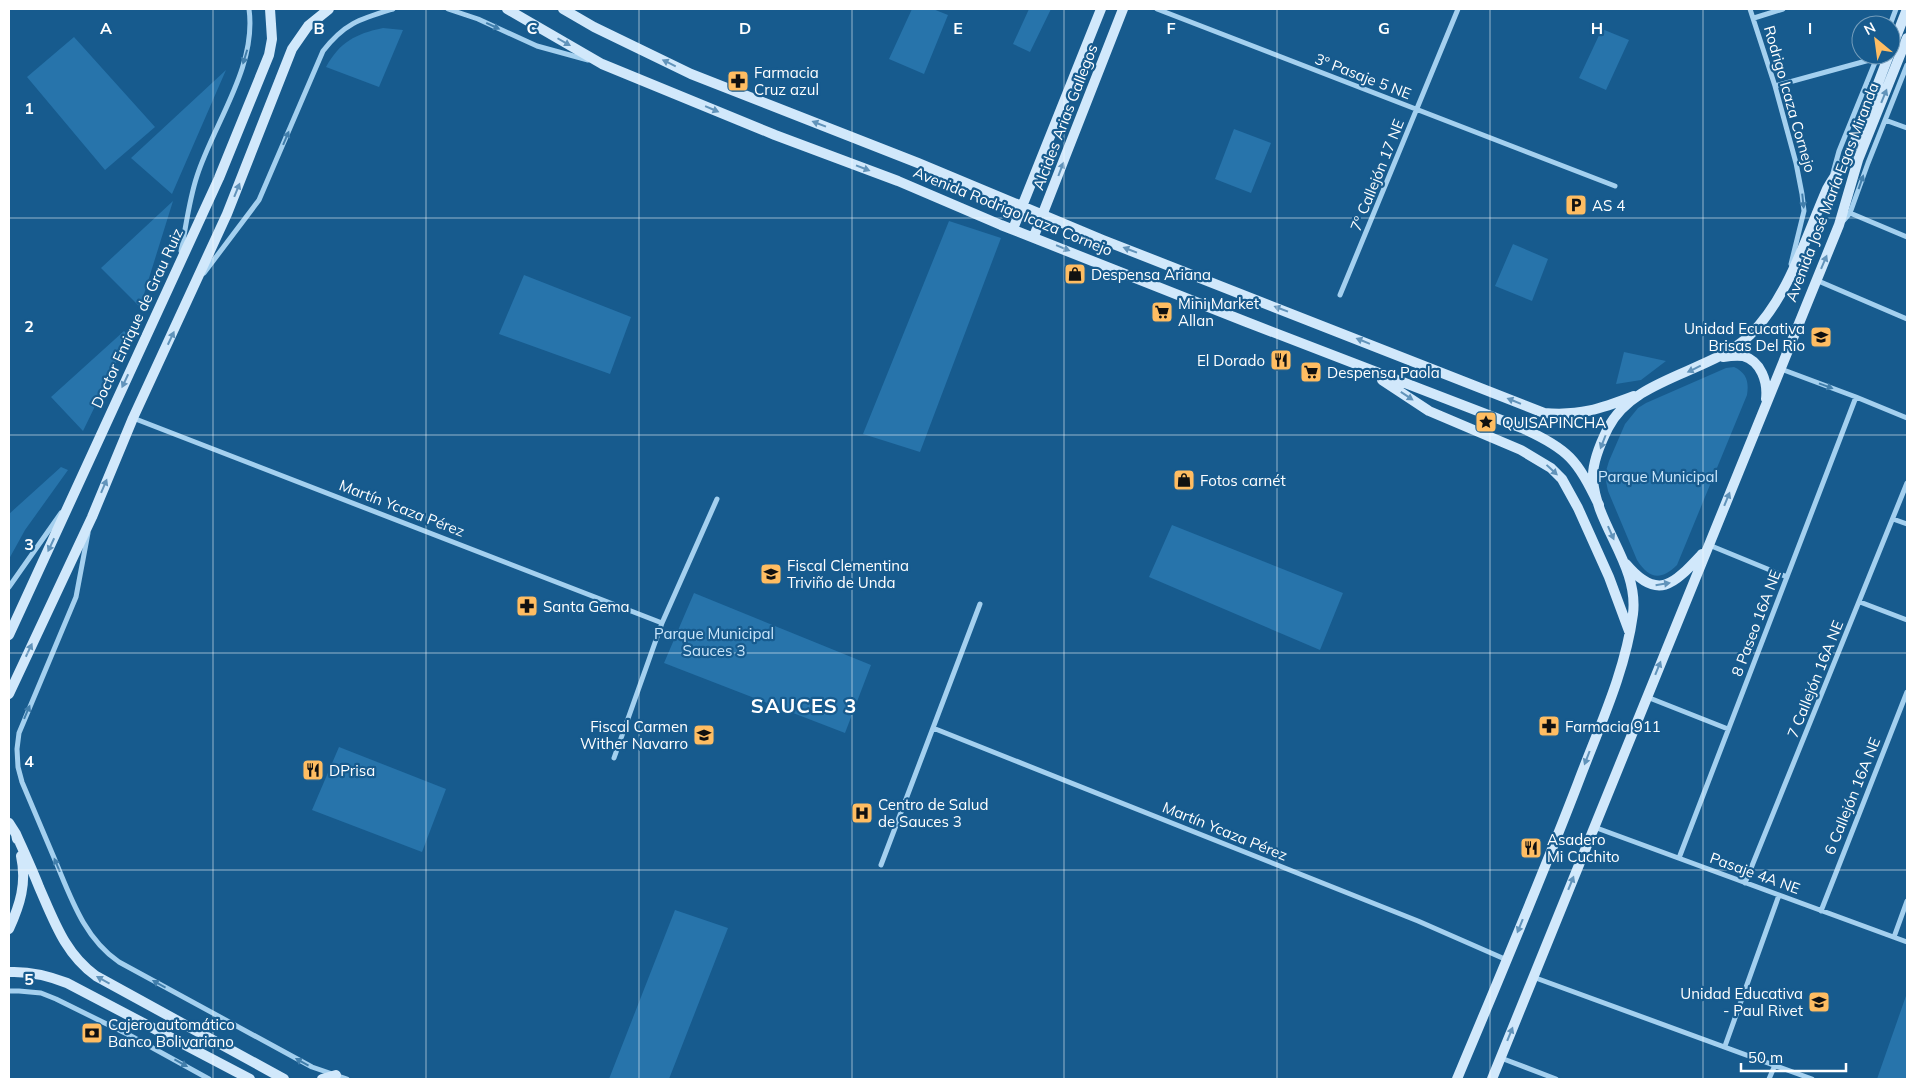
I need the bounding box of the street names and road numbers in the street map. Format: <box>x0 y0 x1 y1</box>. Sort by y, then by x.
street label: Rodrigo Icaza Cornejo <box>1760 23 1820 175</box>
street label: Alcides Arias Gallegos <box>1028 41 1102 193</box>
street label: 3º Pasaje 5 NE <box>1312 49 1414 103</box>
street label: Avenida José María Egas Miranda <box>1781 80 1883 304</box>
street label: 7º Callejón 17 NE <box>1346 116 1408 234</box>
street label: Avenida Rodrigo Icaza Cornejo <box>911 162 1115 260</box>
street label: Doctor Enrique de Grau Ruiz <box>87 225 187 411</box>
street label: Martín Ycaza Pérez <box>337 475 468 541</box>
street label: 8 Paseo 16A NE <box>1727 567 1785 679</box>
street label: 7 Callejón 16A NE <box>1783 617 1847 741</box>
street label: 6 Callejón 16A NE <box>1820 734 1884 858</box>
street label: Martín Ycaza Pérez <box>1160 797 1290 865</box>
street label: Pasaje 4A NE <box>1707 848 1803 898</box>

